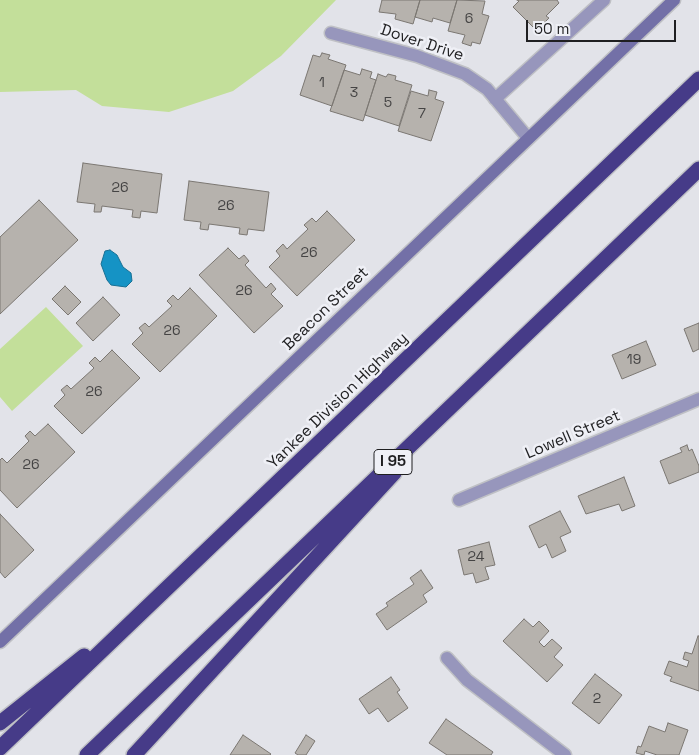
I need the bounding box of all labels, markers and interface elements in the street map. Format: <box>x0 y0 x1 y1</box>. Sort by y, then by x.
scale bar <box>529 10 679 42</box>
house number: 6 <box>465 11 473 27</box>
text: 50 m <box>534 19 569 38</box>
street label: Dover Drive <box>378 21 466 65</box>
house number: 1 <box>319 75 325 91</box>
house number: 3 <box>350 85 358 101</box>
house number: 5 <box>384 95 392 111</box>
house number: 7 <box>418 106 426 122</box>
house number: 26 <box>111 180 129 196</box>
house number: 26 <box>217 198 235 214</box>
house number: 26 <box>300 245 318 261</box>
street label: Beacon Street <box>279 263 373 355</box>
house number: 26 <box>235 283 253 299</box>
house number: 26 <box>163 323 181 339</box>
street label: Yankee Division Highway <box>264 329 412 473</box>
house number: 19 <box>627 352 641 368</box>
house number: 26 <box>85 384 103 400</box>
street label: Lowell Street <box>523 406 623 464</box>
road number: I 95 <box>374 450 412 474</box>
house number: 26 <box>22 457 40 473</box>
house number: 24 <box>468 549 484 565</box>
house number: 2 <box>593 691 601 707</box>

